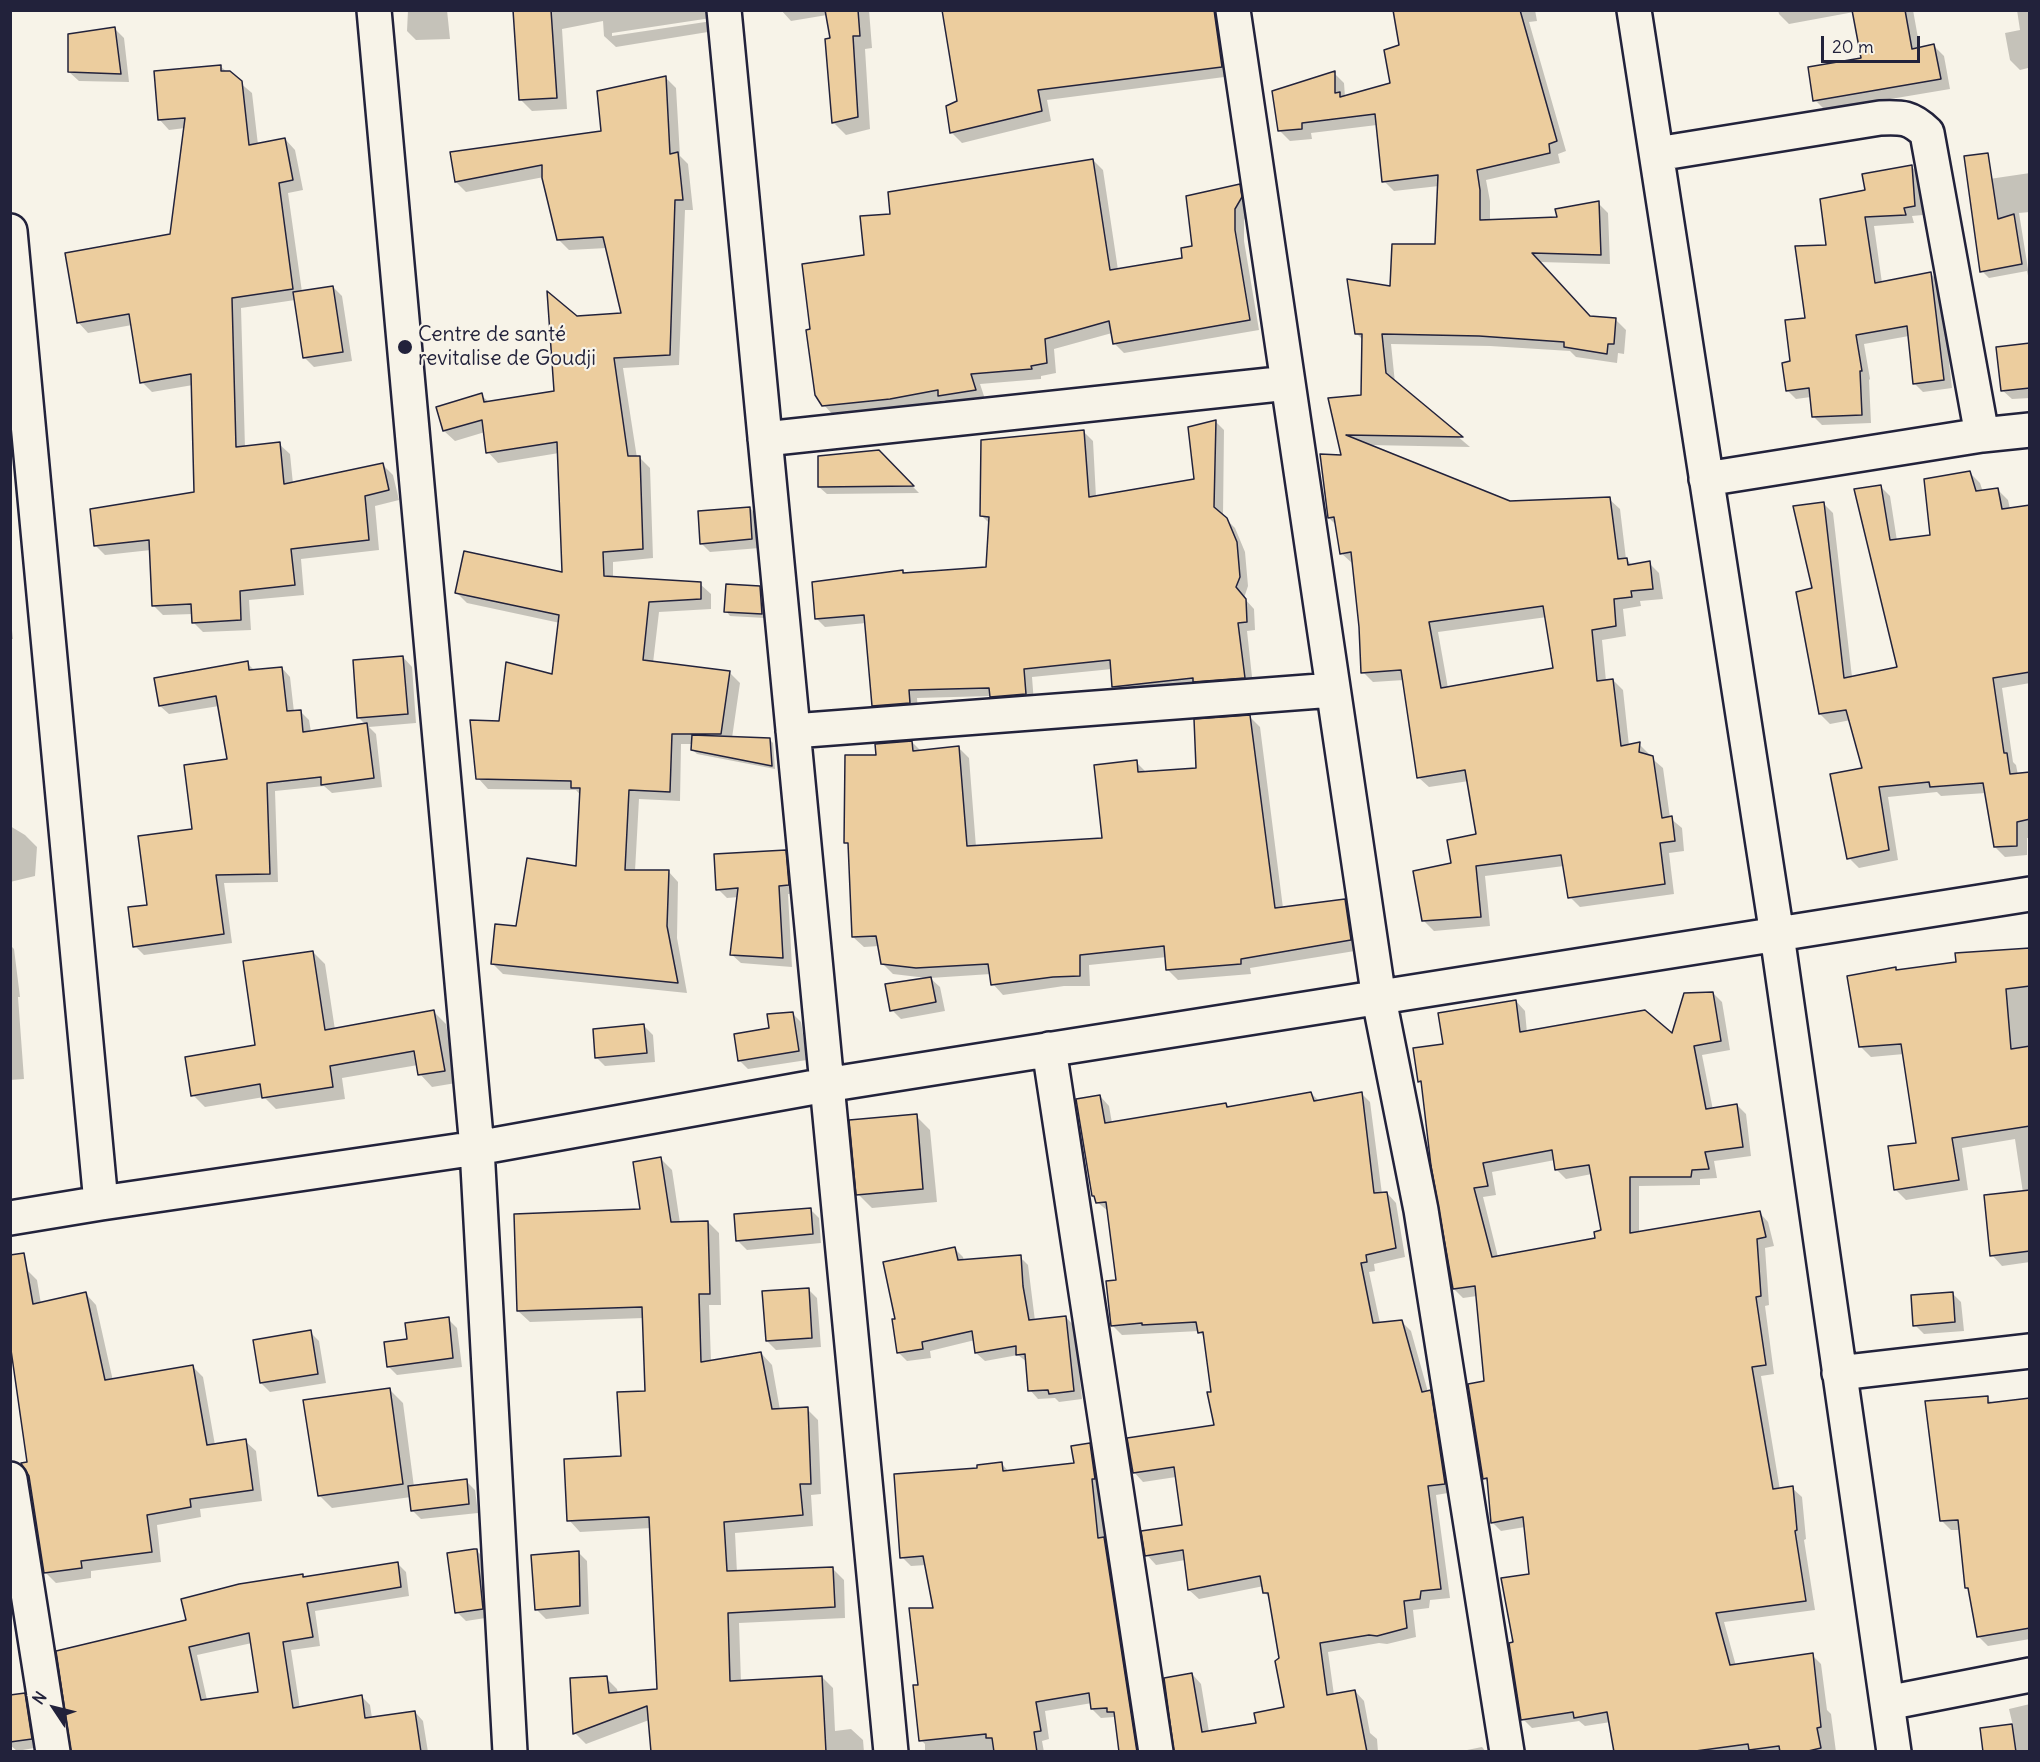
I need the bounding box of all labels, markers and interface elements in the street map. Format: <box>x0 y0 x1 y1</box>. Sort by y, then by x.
scale bar <box>1824 24 1923 62</box>
text: 20 m <box>1832 35 1874 58</box>
place label: Centre de santé revitalise de Goudji <box>418 322 596 372</box>
marker: Centre de santé revitalise de Goudji <box>396 338 414 356</box>
north arrow <box>24 1678 84 1738</box>
text: N <box>28 1687 51 1708</box>

